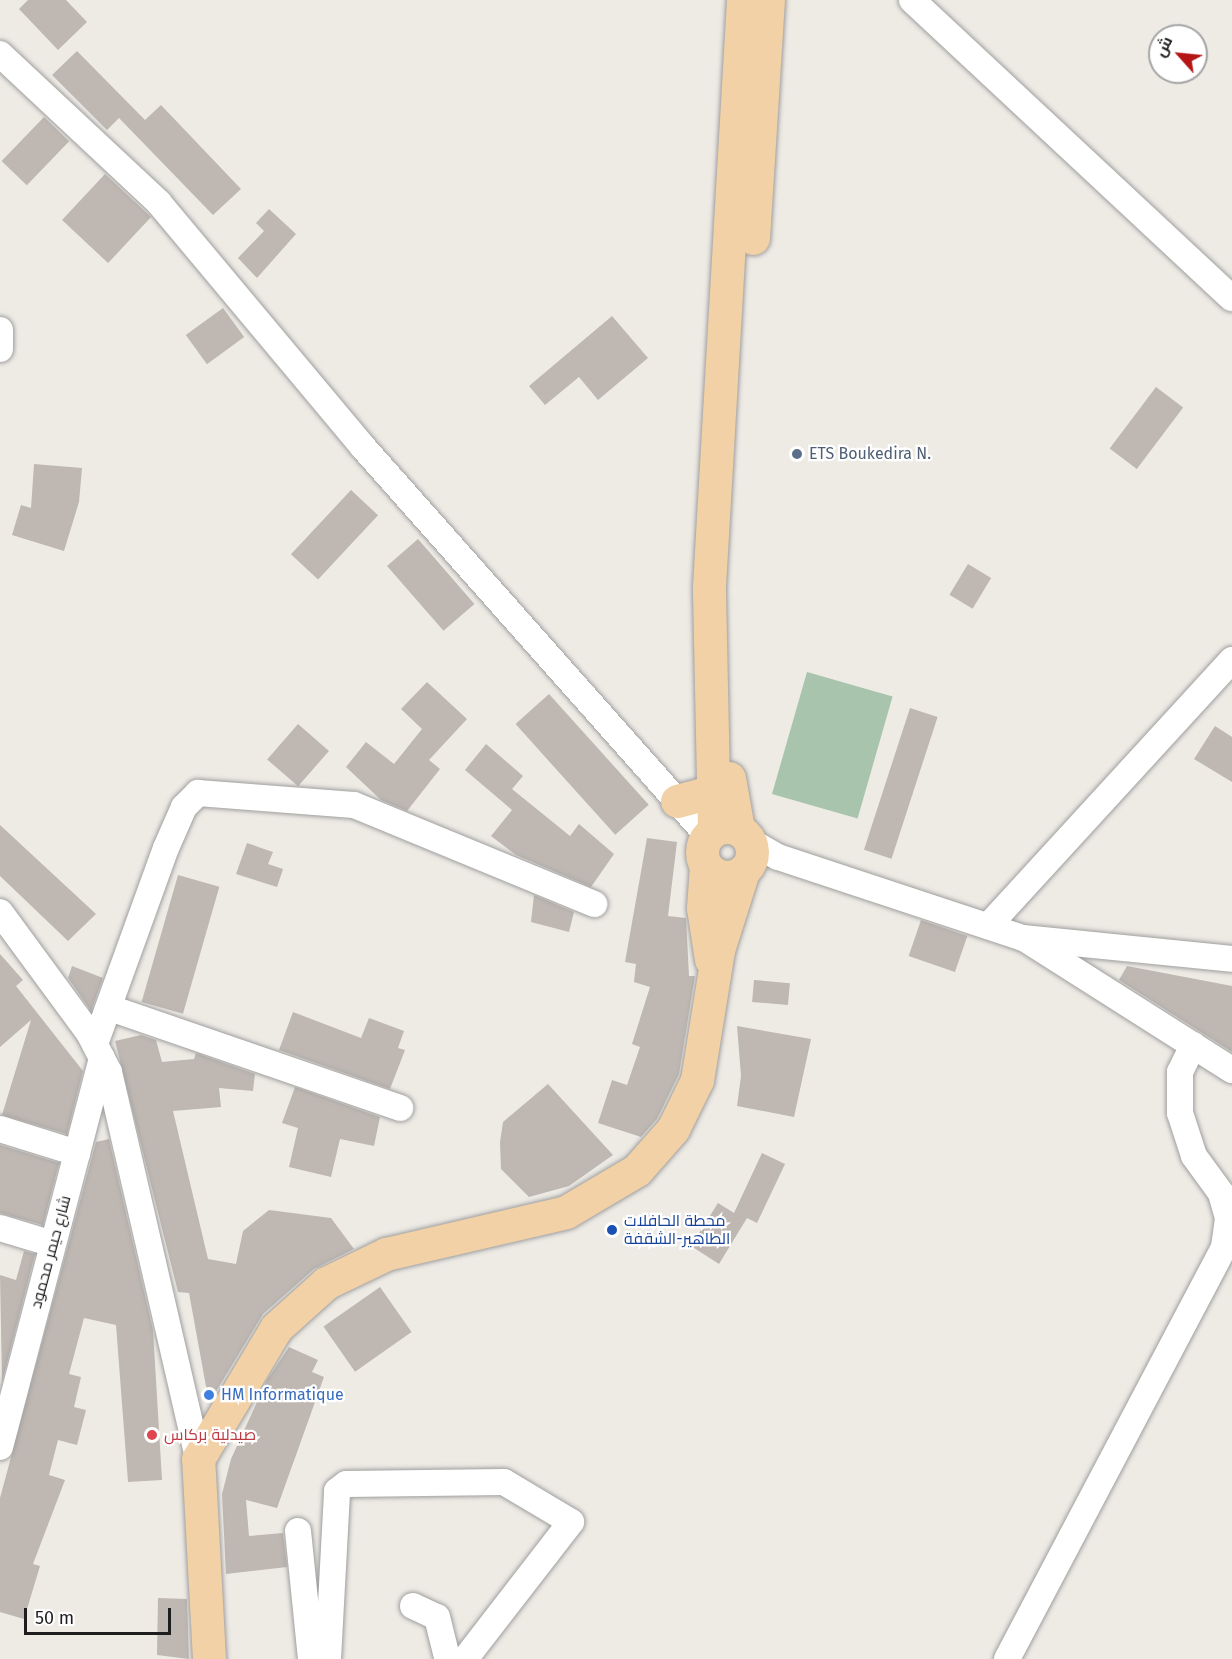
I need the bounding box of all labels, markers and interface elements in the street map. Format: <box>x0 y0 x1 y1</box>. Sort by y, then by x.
north arrow <box>1148 24 1208 84</box>
text: ش <box>1150 33 1176 60</box>
place label: ETS Boukedira N. <box>809 444 931 464</box>
marker: ETS Boukedira N. <box>790 447 804 461</box>
street label: شارع حيمر محمود <box>27 1193 75 1311</box>
place label: محطة الحافلات الطاهير-الشقفة <box>624 1211 730 1249</box>
marker: محطة الحافلات الطاهير-الشقفة <box>605 1223 619 1237</box>
place label: HM Informatique <box>221 1385 344 1405</box>
marker: HM Informatique <box>202 1388 216 1402</box>
place label: صيدلية بركاس <box>164 1425 256 1445</box>
marker: صيدلية بركاس <box>145 1428 159 1442</box>
scale bar <box>27 1596 174 1634</box>
text: 50 m <box>35 1607 74 1629</box>

